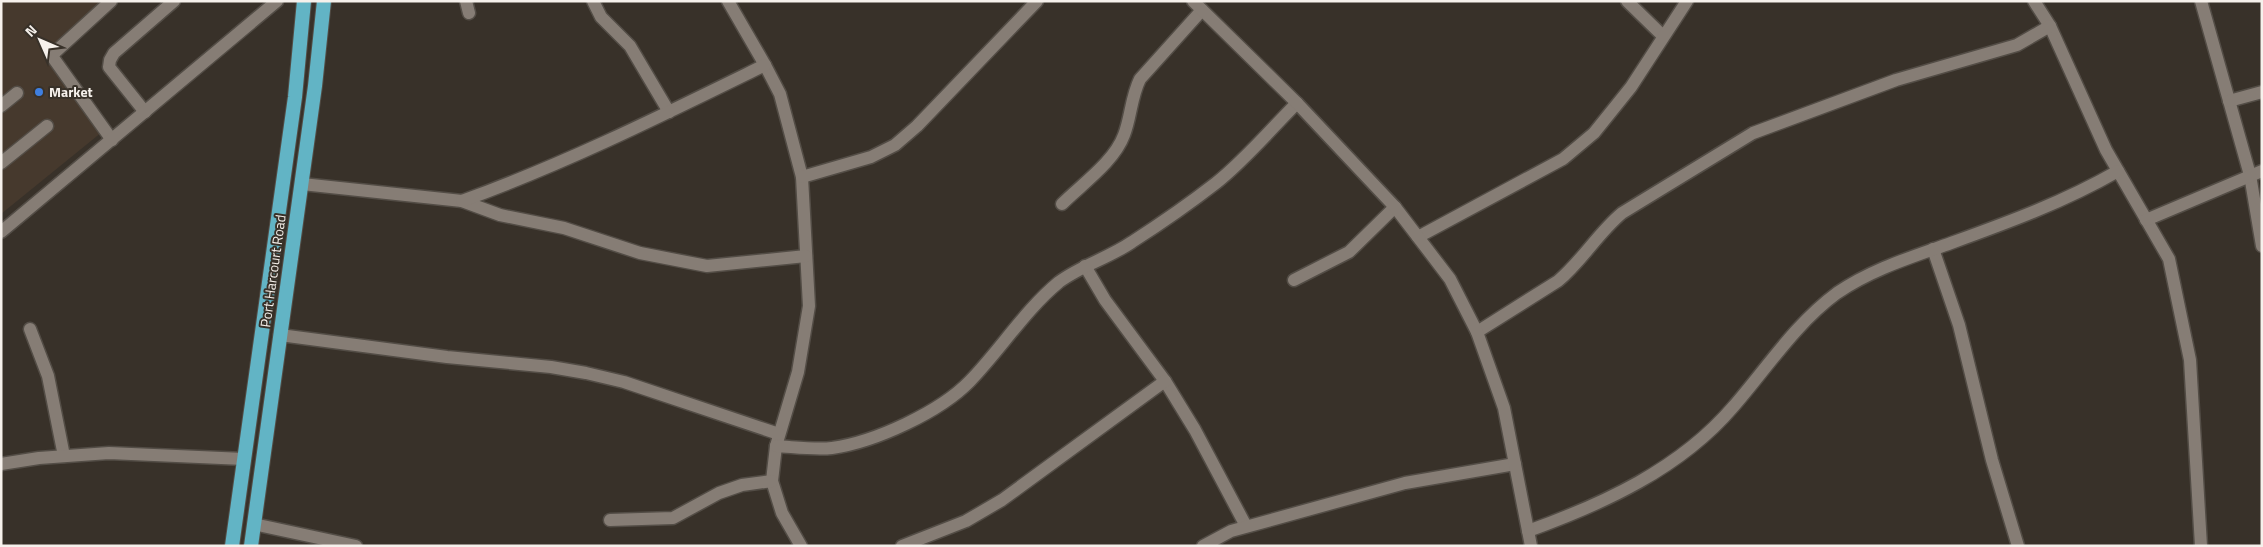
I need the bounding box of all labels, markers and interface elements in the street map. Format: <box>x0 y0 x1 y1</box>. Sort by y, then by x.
north arrow <box>15 15 65 65</box>
text: N <box>20 20 41 41</box>
place label: Market <box>49 81 93 102</box>
marker: Market <box>33 86 45 98</box>
street label: Port Harcourt Road <box>254 213 291 329</box>

